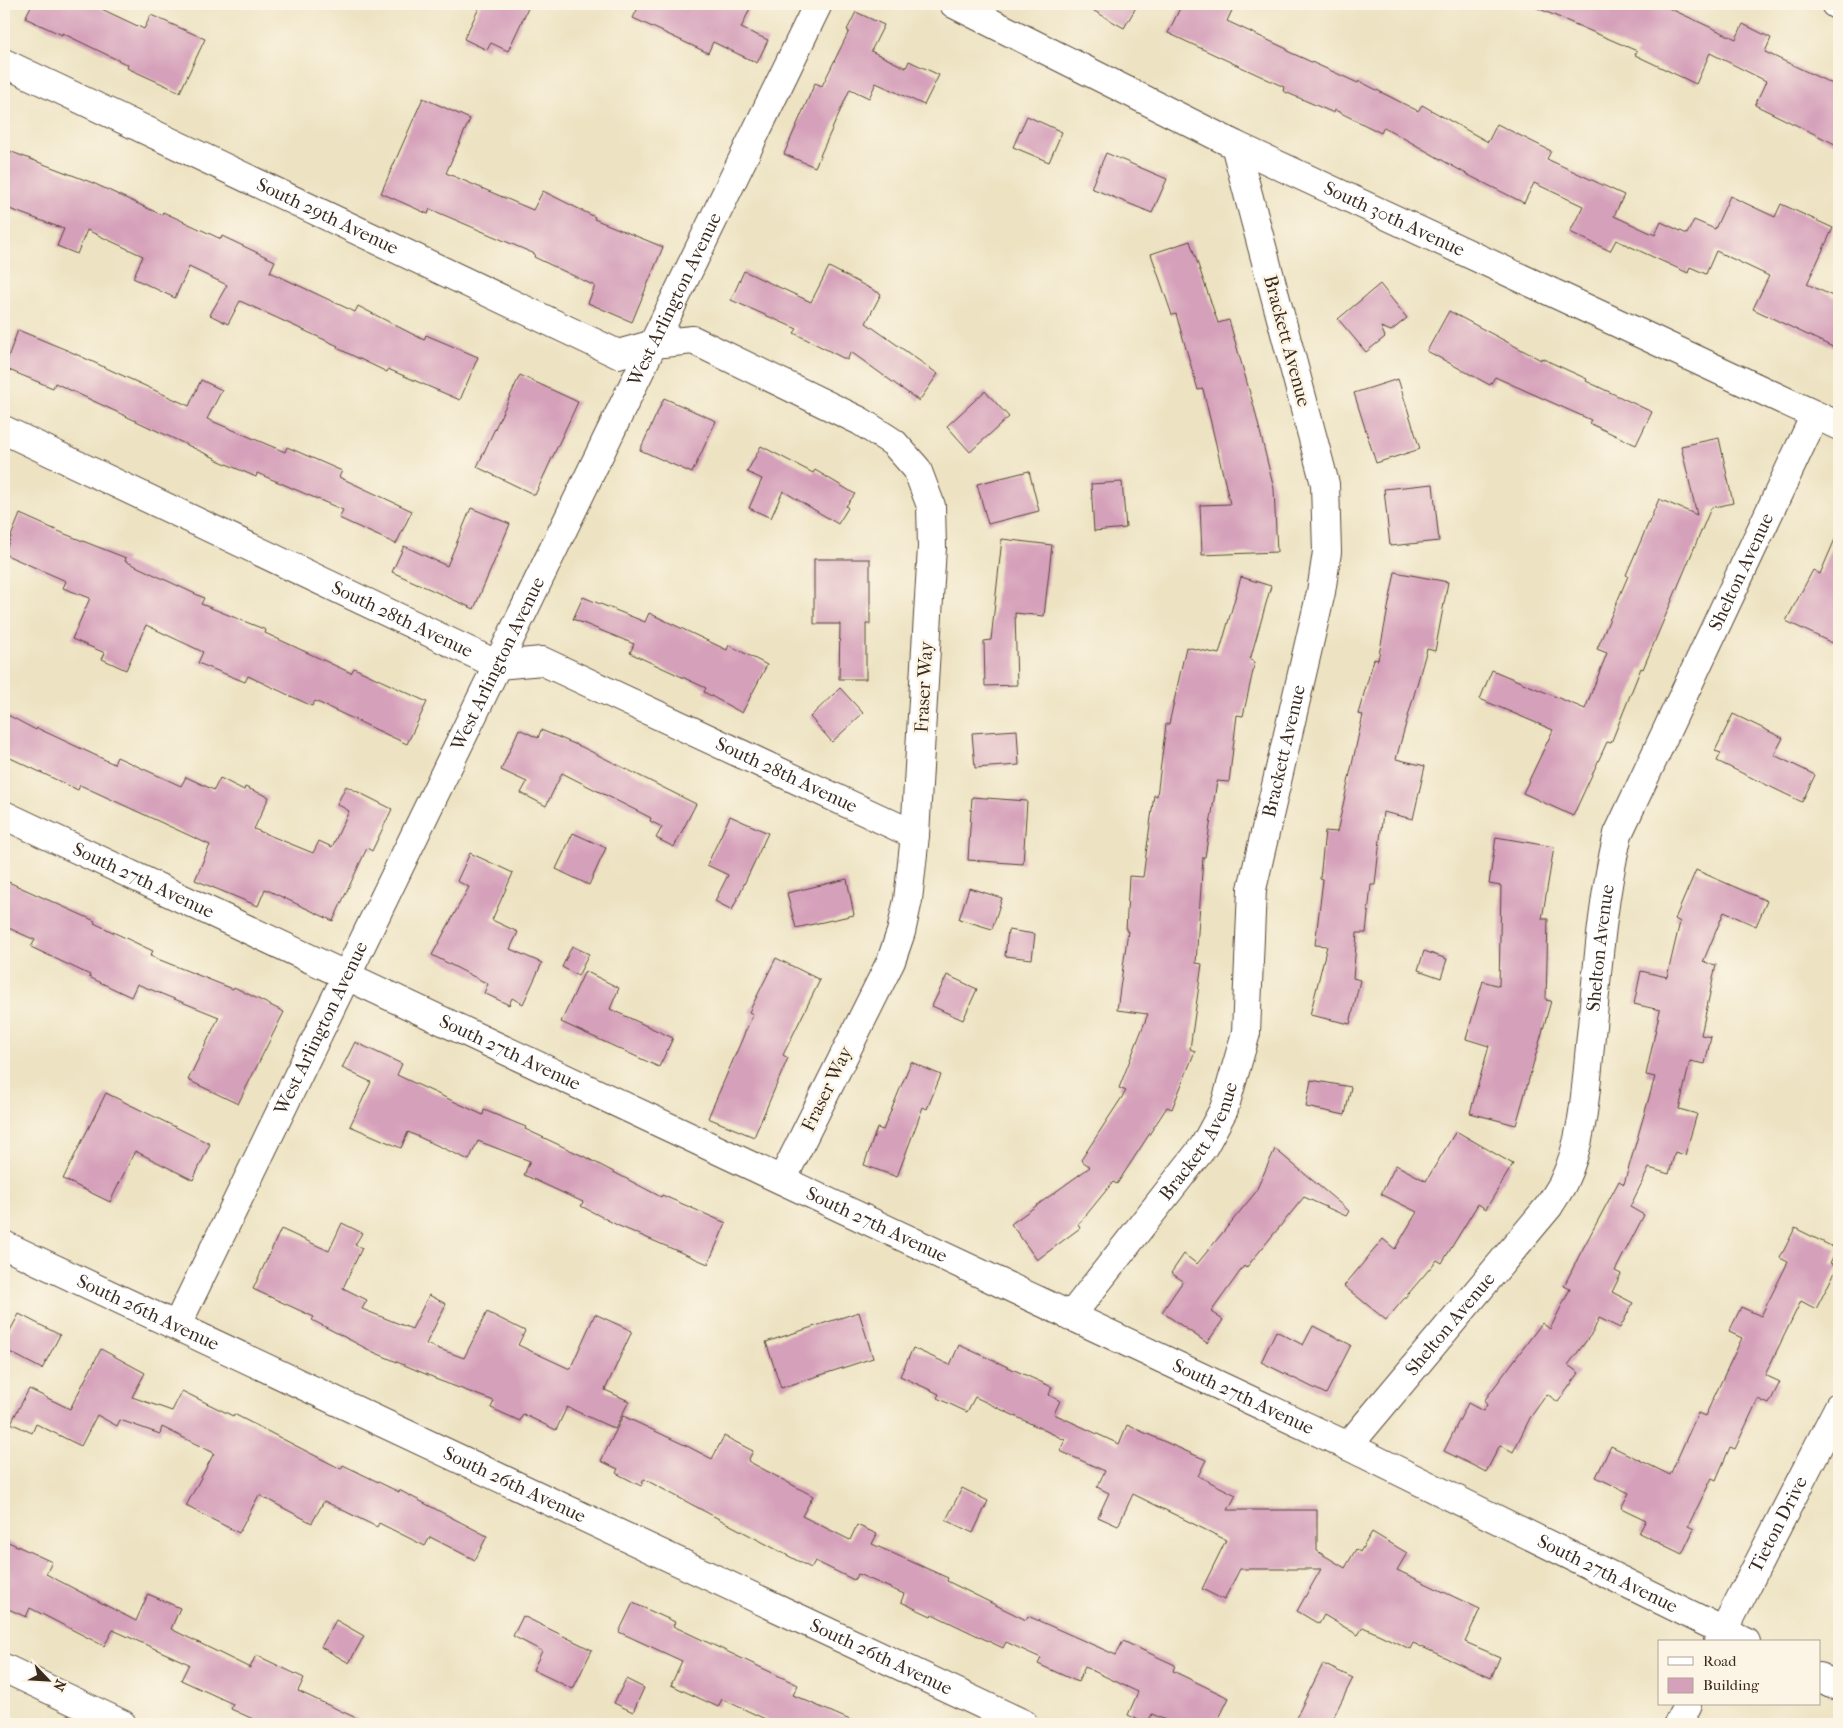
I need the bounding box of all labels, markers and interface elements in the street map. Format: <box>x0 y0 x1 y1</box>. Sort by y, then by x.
street label: South 29th Avenue <box>253 173 402 259</box>
street label: South 30th Avenue <box>1320 177 1468 261</box>
street label: West Arlington Avenue <box>623 209 726 391</box>
street label: Brackett Avenue <box>1259 273 1315 409</box>
street label: Shelton Avenue <box>1704 509 1778 634</box>
street label: West Arlington Avenue <box>446 573 549 755</box>
street label: South 28th Avenue <box>328 576 476 662</box>
street label: Fraser Way <box>911 640 937 733</box>
street label: Brackett Avenue <box>1258 683 1310 820</box>
street label: South 28th Avenue <box>712 733 861 818</box>
street label: South 27th Avenue <box>69 838 218 923</box>
street label: Shelton Avenue <box>1582 883 1619 1012</box>
street label: West Arlington Avenue <box>269 938 372 1119</box>
street label: South 27th Avenue <box>436 1010 584 1095</box>
street label: Fraser Way <box>797 1042 857 1135</box>
street label: Brackett Avenue <box>1155 1080 1242 1205</box>
street label: South 27th Avenue <box>803 1182 951 1267</box>
street label: Shelton Avenue <box>1401 1268 1500 1380</box>
street label: South 26th Avenue <box>73 1270 223 1355</box>
street label: South 27th Avenue <box>1169 1354 1317 1439</box>
street label: South 26th Avenue <box>440 1442 589 1528</box>
street label: Tieton Drive <box>1744 1473 1812 1576</box>
street label: South 27th Avenue <box>1534 1530 1681 1618</box>
street label: South 26th Avenue <box>806 1614 956 1700</box>
legend <box>1658 1640 1820 1706</box>
text: Road <box>1703 1652 1737 1670</box>
north arrow <box>22 1656 72 1706</box>
text: Building <box>1703 1676 1760 1694</box>
text: N <box>49 1677 69 1694</box>

